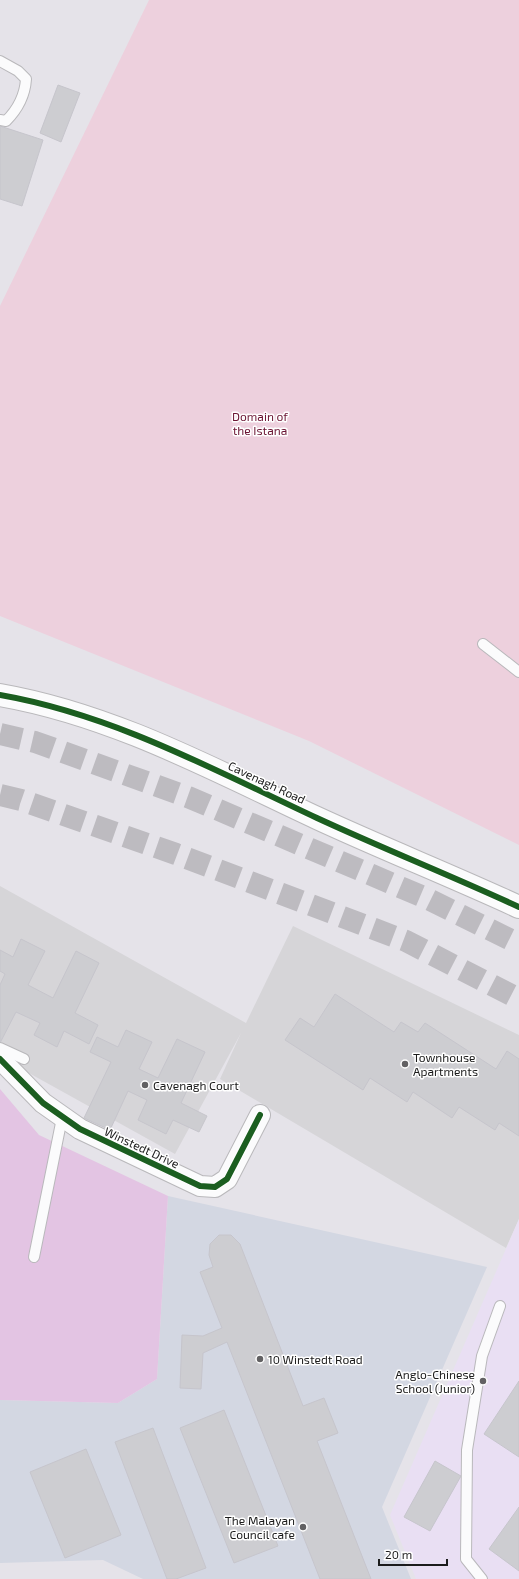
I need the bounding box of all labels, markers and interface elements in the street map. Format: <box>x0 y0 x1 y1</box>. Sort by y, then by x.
park label: Domain of the Istana <box>232 409 288 437</box>
street label: Cavenagh Road <box>226 758 308 806</box>
place label: Townhouse Apartments <box>413 1050 478 1078</box>
marker: Townhouse Apartments <box>400 1059 410 1069</box>
place label: Cavenagh Court <box>153 1078 239 1092</box>
marker: Cavenagh Court <box>140 1080 150 1090</box>
street label: Winstedt Drive <box>102 1124 182 1170</box>
place label: 10 Winstedt Road <box>268 1352 363 1366</box>
marker: 10 Winstedt Road <box>255 1354 265 1364</box>
place label: Anglo-Chinese School (Junior) <box>395 1367 475 1395</box>
marker: Anglo-Chinese School (Junior) <box>478 1376 488 1386</box>
place label: The Malayan Council cafe <box>225 1513 295 1541</box>
marker: The Malayan Council cafe <box>298 1522 308 1532</box>
scale bar <box>379 1541 447 1567</box>
text: 20 m <box>385 1547 412 1561</box>

